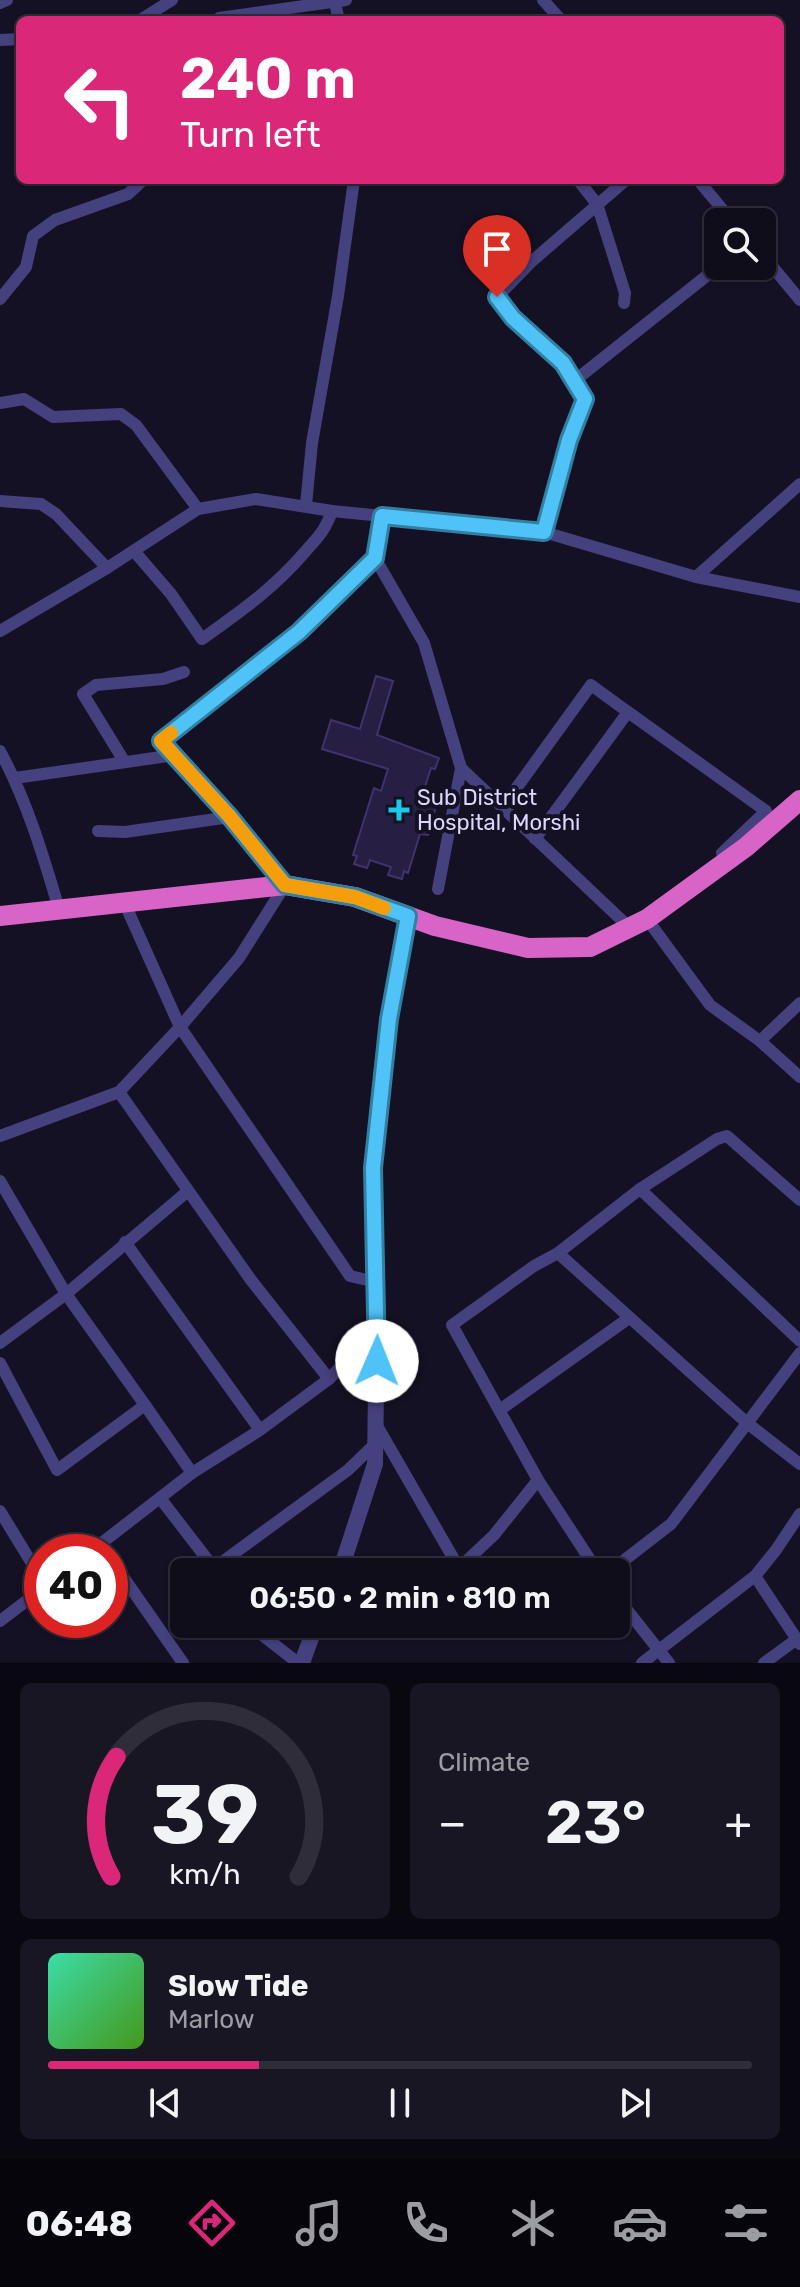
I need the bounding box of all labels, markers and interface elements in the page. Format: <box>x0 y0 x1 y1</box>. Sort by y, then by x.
text: 240 m <box>180 46 356 112</box>
icon: left <box>48 48 152 152</box>
text: Turn left <box>180 113 321 156</box>
map controls <box>704 208 776 280</box>
button: search <box>704 208 776 280</box>
pin <box>463 215 531 297</box>
icon: arrive <box>475 227 519 271</box>
place label: Sub District Hospital, Morshi <box>417 784 580 836</box>
marker: Sub District Hospital, Morshi <box>388 799 410 821</box>
position arrow <box>335 1319 419 1403</box>
speed limit sign: 40 <box>24 1534 128 1638</box>
text: 06:50 · 2 min · 810 m <box>249 1580 551 1616</box>
text: Climate <box>438 1747 530 1778</box>
text: 39 <box>151 1765 259 1864</box>
text: 23° <box>545 1787 646 1858</box>
text: − <box>438 1797 467 1849</box>
text: + <box>725 1797 752 1849</box>
text: km/h <box>169 1857 241 1891</box>
text: Slow Tide <box>168 1968 308 2004</box>
text: Marlow <box>168 2004 255 2035</box>
icon: previous <box>143 2081 187 2125</box>
icon: pause <box>378 2081 422 2125</box>
icon: next <box>613 2081 657 2125</box>
icon: directions <box>184 2195 240 2251</box>
icon: music <box>291 2195 347 2251</box>
icon: phone <box>398 2195 454 2251</box>
icon: climate <box>505 2195 561 2251</box>
icon: car <box>612 2195 668 2251</box>
icon: filters <box>718 2195 774 2251</box>
text: 06:48 <box>25 2202 133 2245</box>

